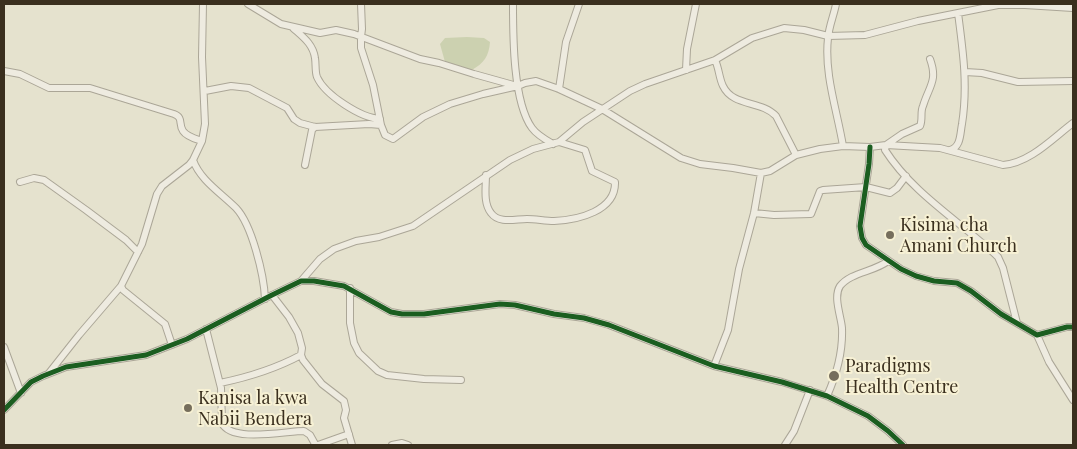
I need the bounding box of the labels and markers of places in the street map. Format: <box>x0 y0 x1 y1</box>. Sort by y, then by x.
place label: Kisima cha Amani Church <box>900 214 1017 256</box>
marker: Kisima cha Amani Church <box>884 229 896 241</box>
place label: Paradigms Health Centre <box>845 355 958 398</box>
marker: Paradigms Health Centre <box>827 369 841 383</box>
place label: Kanisa la kwa Nabii Bendera <box>198 387 312 429</box>
marker: Kanisa la kwa Nabii Bendera <box>182 402 194 414</box>

